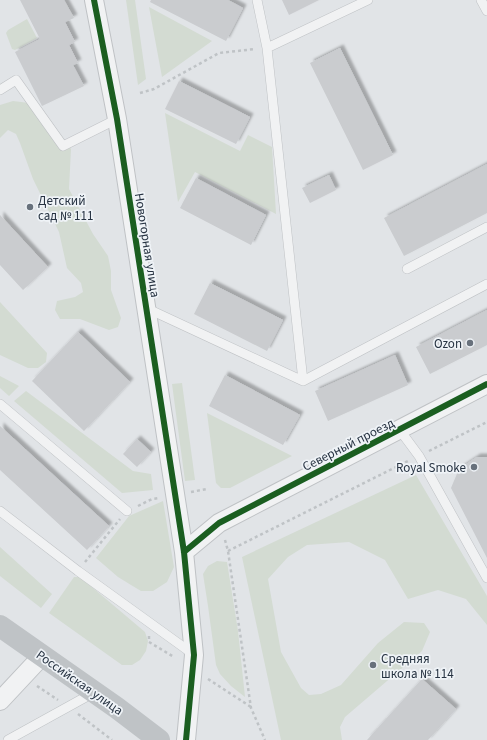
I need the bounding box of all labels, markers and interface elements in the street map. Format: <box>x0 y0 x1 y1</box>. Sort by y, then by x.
place label: Детский сад № 111 <box>38 192 93 225</box>
street label: Новогорная улица <box>130 192 164 299</box>
marker: Детский сад № 111 <box>25 202 35 212</box>
place label: Ozon <box>434 335 462 353</box>
marker: Ozon <box>465 338 475 348</box>
street label: Северный проезд <box>299 414 398 476</box>
place label: Royal Smoke <box>396 459 466 477</box>
marker: Royal Smoke <box>469 462 479 472</box>
street label: Российская улица <box>32 646 127 720</box>
place label: Средняя школа № 114 <box>381 650 454 683</box>
marker: Средняя школа № 114 <box>368 660 378 670</box>

